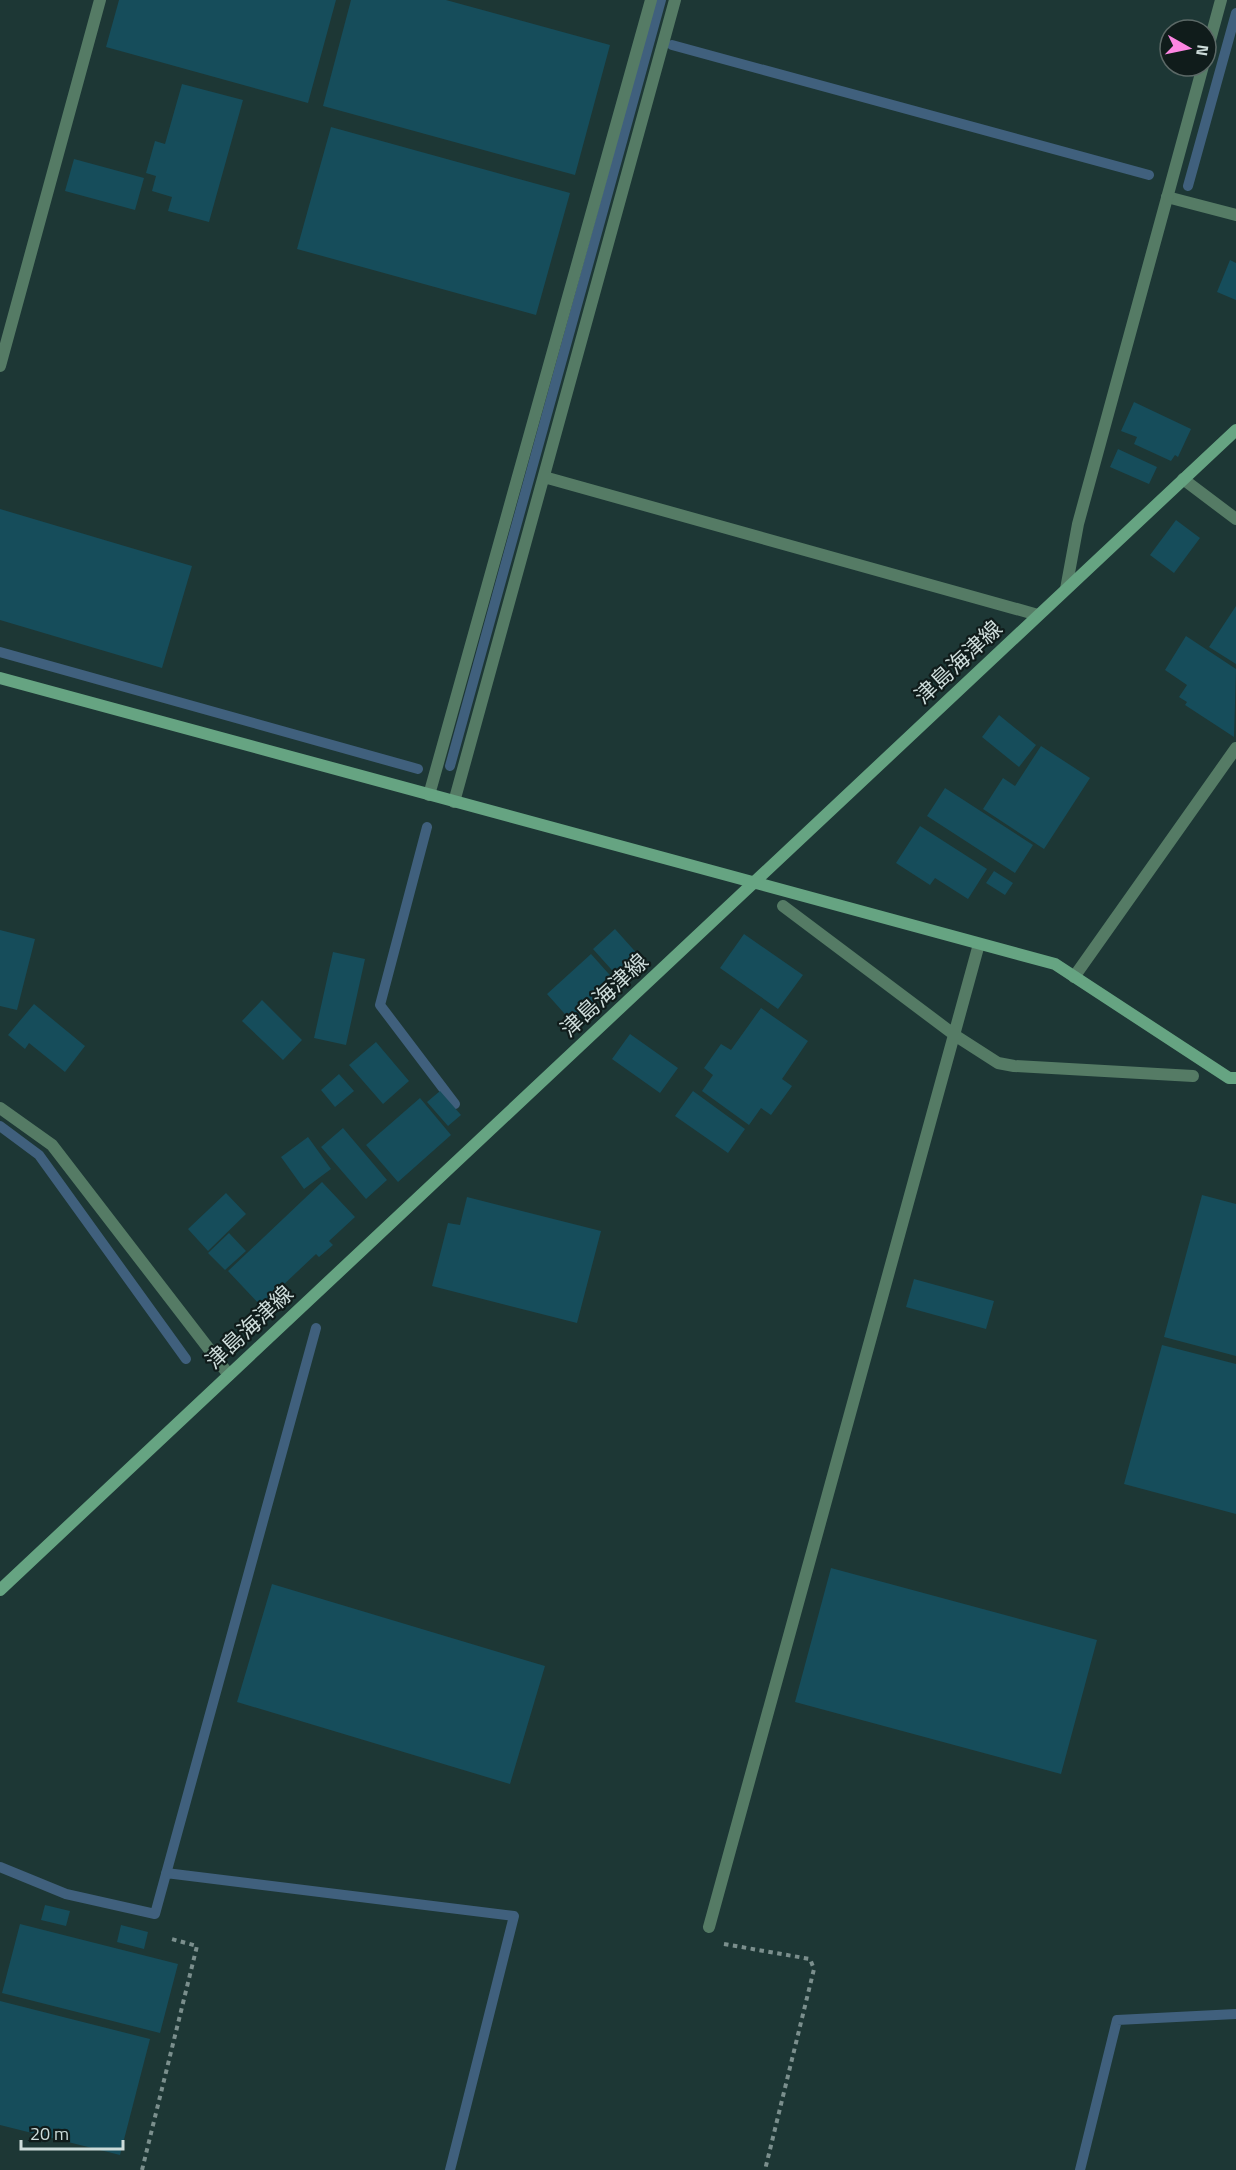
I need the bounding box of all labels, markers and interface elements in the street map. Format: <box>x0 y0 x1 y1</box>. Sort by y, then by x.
north arrow <box>1158 18 1218 78</box>
text: N <box>1190 43 1216 58</box>
street label: 津島海津線 <box>906 612 1010 712</box>
street label: 津島海津線 <box>552 945 656 1045</box>
street label: 津島海津線 <box>197 1277 301 1377</box>
scale bar <box>21 2113 123 2151</box>
text: 20 m <box>30 2120 69 2147</box>

